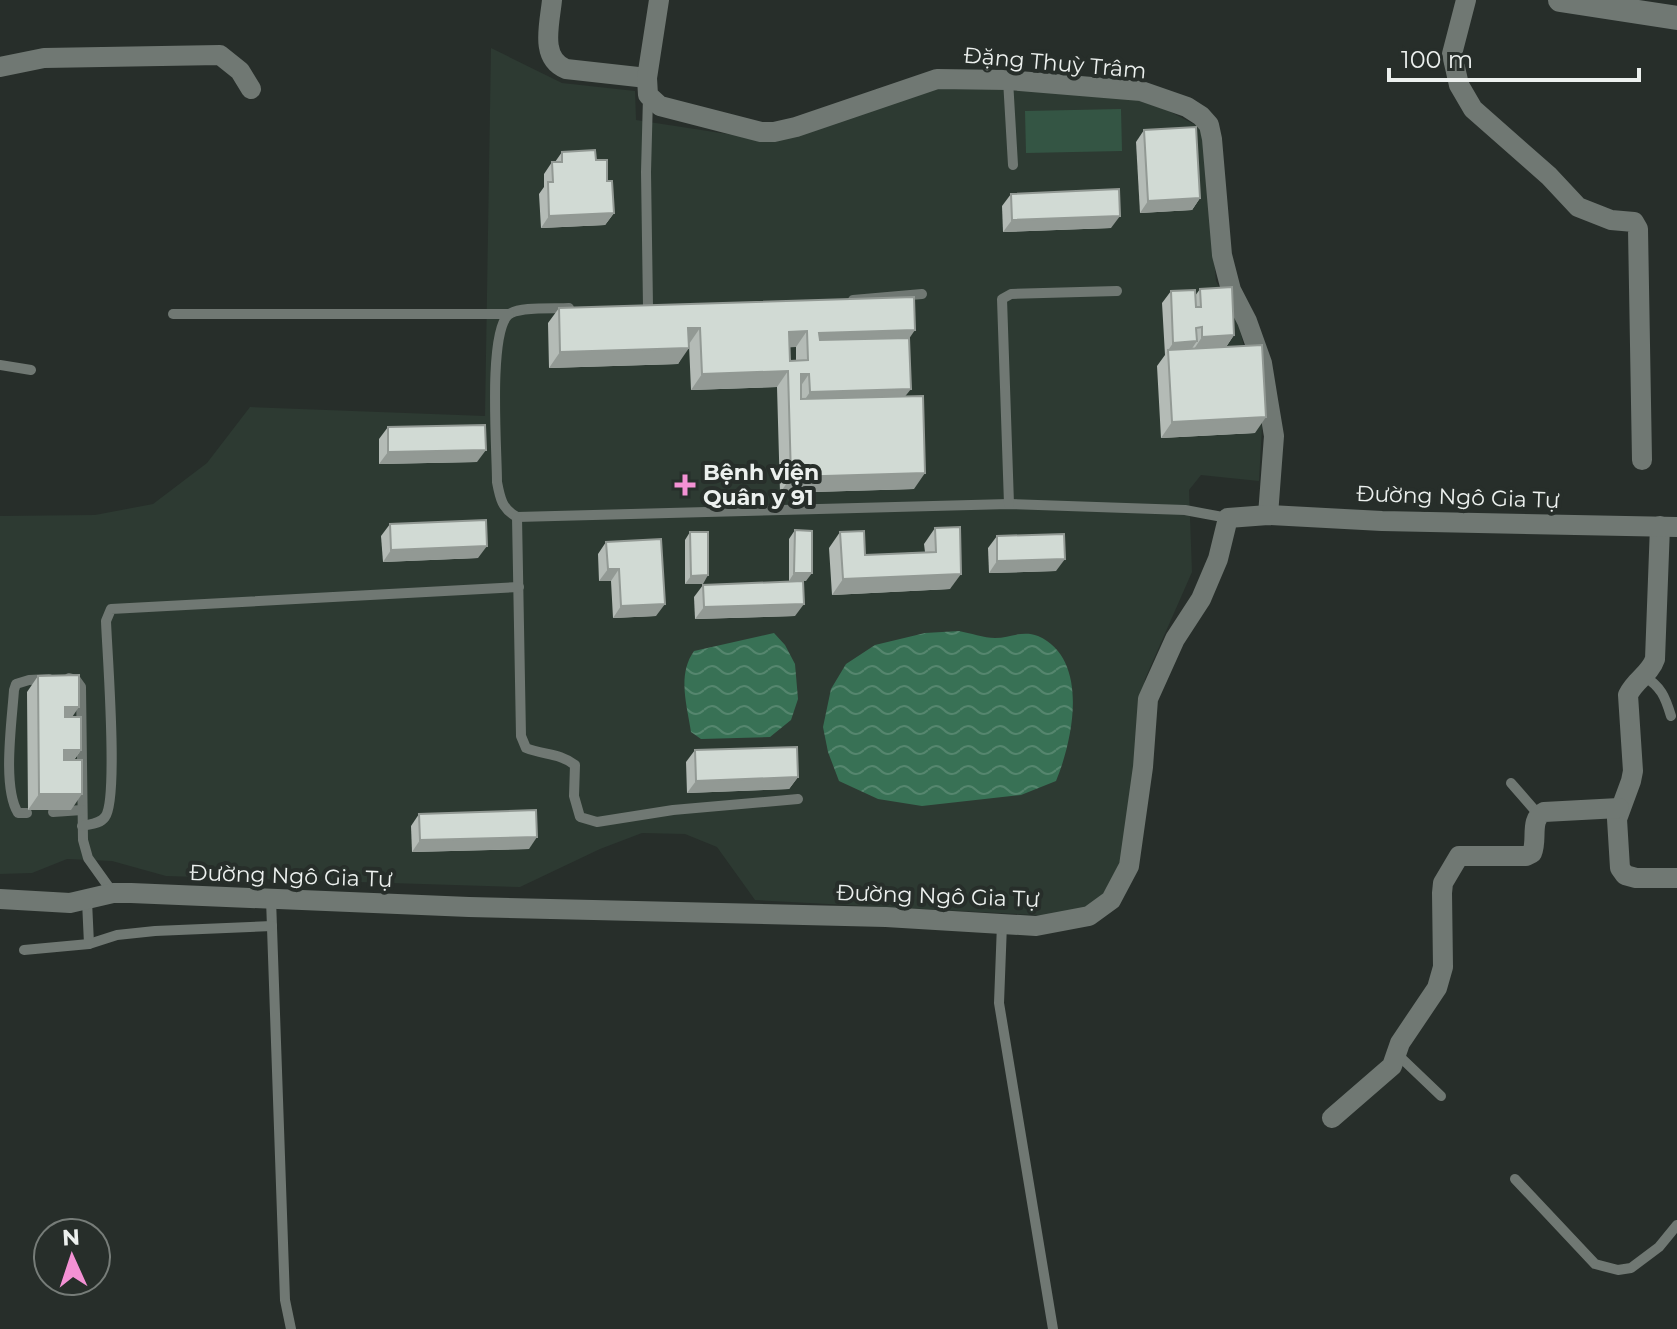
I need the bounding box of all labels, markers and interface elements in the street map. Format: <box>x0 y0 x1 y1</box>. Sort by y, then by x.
scale bar <box>1389 32 1639 82</box>
street label: Đặng Thuỳ Trâm <box>962 42 1148 84</box>
text: 100 m <box>1401 45 1473 74</box>
place label: Bệnh viện Quân y 91 <box>703 459 819 511</box>
marker: Bệnh viện Quân y 91 <box>674 474 696 496</box>
street label: Đường Ngô Gia Tự <box>1356 480 1560 514</box>
street label: Đường Ngô Gia Tự <box>189 859 393 893</box>
street label: Đường Ngô Gia Tự <box>836 879 1040 913</box>
north arrow <box>32 1217 112 1297</box>
text: N <box>61 1224 81 1251</box>

